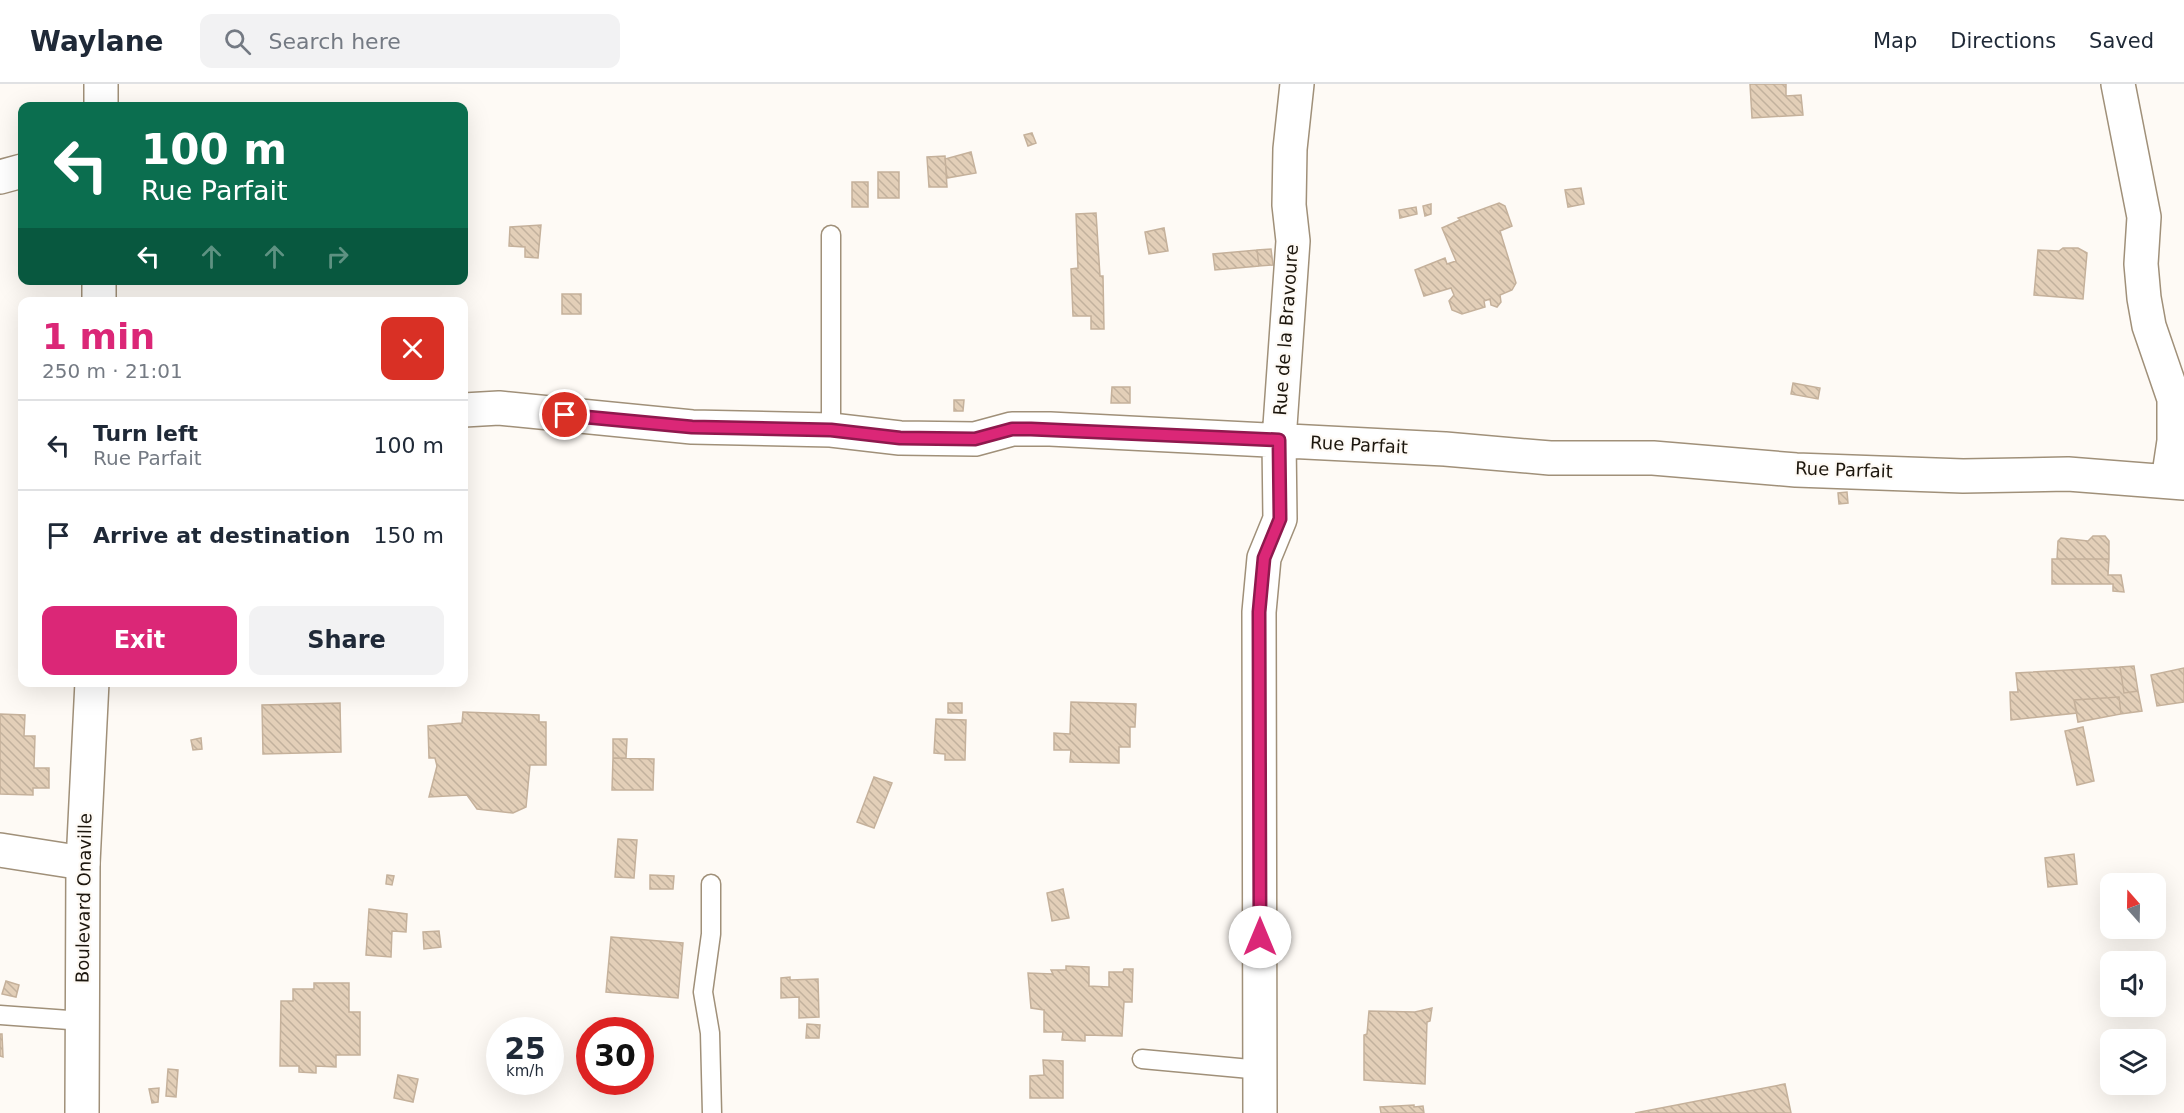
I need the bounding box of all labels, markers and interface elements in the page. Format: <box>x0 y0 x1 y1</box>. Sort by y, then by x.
search box <box>200 14 620 68</box>
text: Waylane <box>30 25 164 58</box>
icon: search <box>221 25 254 58</box>
text: Search here <box>269 29 401 54</box>
text: Map <box>1873 29 1917 53</box>
text: Directions <box>1950 29 2056 53</box>
text: Saved <box>2089 29 2154 53</box>
text: 100 m <box>141 125 287 174</box>
icon: left <box>42 126 120 204</box>
text: Rue Parfait <box>141 175 288 206</box>
icon: left <box>132 240 165 273</box>
icon: ahead <box>195 240 228 273</box>
icon: ahead <box>258 240 291 273</box>
icon: right <box>321 240 354 273</box>
street label: Rue de la Bravoure <box>1269 244 1302 416</box>
text: 1 min <box>42 316 155 357</box>
button: close <box>381 317 444 380</box>
text: 250 m · 21:01 <box>42 359 183 383</box>
pin <box>539 389 590 440</box>
icon: arrive <box>548 398 581 431</box>
text: Turn left <box>93 421 198 446</box>
icon: left <box>42 429 75 462</box>
street label: Rue Parfait <box>1310 431 1408 458</box>
text: 100 m <box>374 433 444 458</box>
text: Rue Parfait <box>93 446 202 470</box>
street label: Rue Parfait <box>1795 457 1893 482</box>
icon: arrive <box>42 519 75 552</box>
text: Arrive at destination <box>93 523 350 548</box>
text: 150 m <box>374 523 444 548</box>
button: Exit <box>42 606 237 675</box>
button: Share <box>249 606 444 675</box>
street label: Boulevard Onaville <box>72 813 95 983</box>
north arrow <box>2100 873 2166 939</box>
map controls <box>2100 873 2166 1095</box>
position arrow <box>1228 905 1292 969</box>
button: sound <box>2100 951 2166 1017</box>
speed limit sign: 30 <box>576 1017 654 1095</box>
button: layers <box>2100 1029 2166 1095</box>
text: 25 <box>504 1031 546 1066</box>
text: km/h <box>506 1062 544 1080</box>

